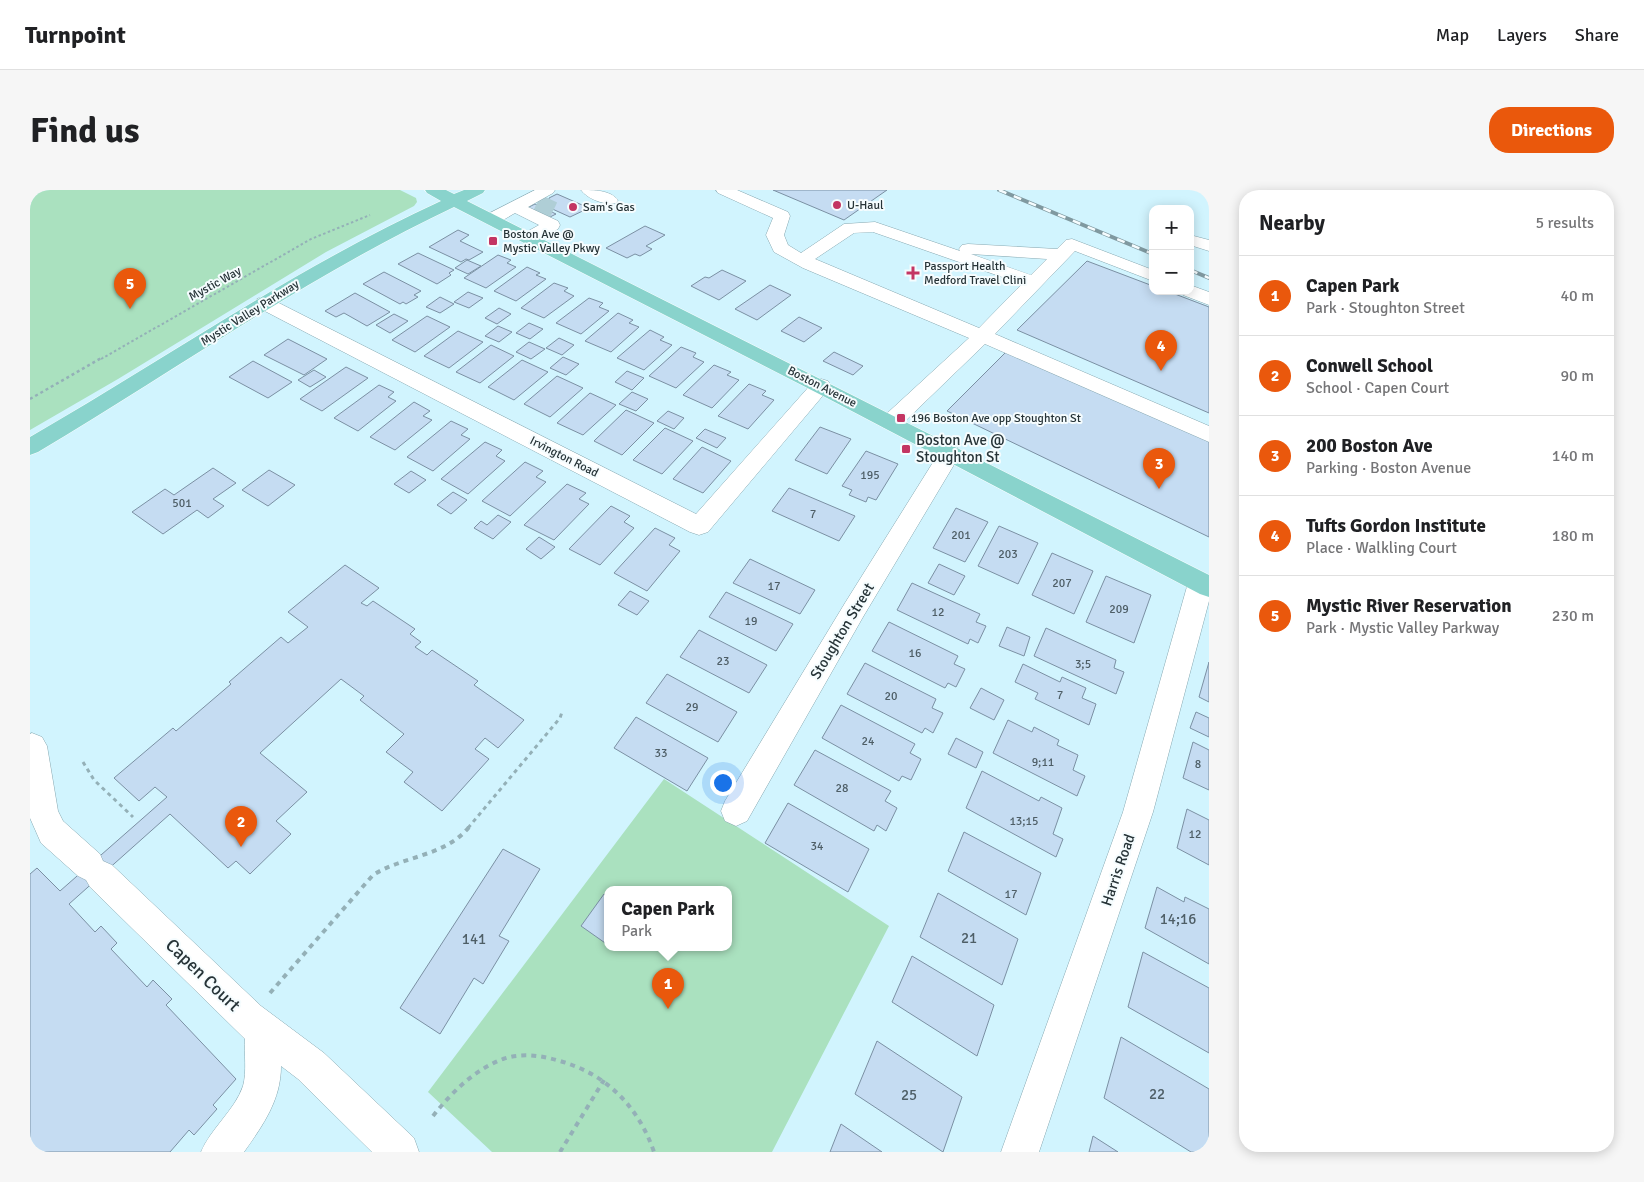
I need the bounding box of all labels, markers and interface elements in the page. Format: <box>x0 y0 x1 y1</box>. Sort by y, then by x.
text: Turnpoint <box>25 20 126 50</box>
text: Map <box>1436 24 1469 46</box>
text: Layers <box>1497 24 1547 46</box>
text: Share <box>1575 24 1619 46</box>
button: Directions <box>1489 107 1614 153</box>
text: Find us <box>30 109 140 152</box>
place label: U-Haul <box>847 198 884 213</box>
marker: U-Haul <box>831 199 843 211</box>
place label: Sam's Gas <box>583 200 635 215</box>
marker: Sam's Gas <box>567 201 579 213</box>
map controls <box>1149 205 1194 295</box>
button: + <box>1149 205 1194 250</box>
text: Nearby <box>1259 210 1325 236</box>
text: 5 results <box>1535 213 1594 233</box>
place label: Boston Ave @ Mystic Valley Pkwy <box>503 227 600 256</box>
marker: Boston Ave @ Mystic Valley Pkwy <box>487 235 499 247</box>
button: − <box>1149 250 1194 295</box>
place label: Passport Health Medford Travel Clini <box>924 259 1026 288</box>
street label: Mystic Way <box>186 263 244 305</box>
marker: Passport Health Medford Travel Clini <box>906 266 920 280</box>
pin: 5 <box>114 268 146 309</box>
text: Capen Park <box>1306 274 1400 298</box>
street label: Mystic Valley Parkway <box>198 277 302 349</box>
text: 1 <box>1271 286 1279 306</box>
text: 40 m <box>1560 286 1594 306</box>
text: Park · Stoughton Street <box>1306 298 1465 318</box>
pin: 4 <box>1145 330 1177 371</box>
text: Conwell School <box>1306 354 1433 378</box>
street label: Boston Avenue <box>785 363 859 411</box>
text: 2 <box>1271 366 1279 386</box>
text: 90 m <box>1560 366 1594 386</box>
text: School · Capen Court <box>1306 378 1449 398</box>
place label: 196 Boston Ave opp Stoughton St <box>911 411 1081 426</box>
marker: 196 Boston Ave opp Stoughton St <box>895 412 907 424</box>
place label: Boston Ave @ Stoughton St <box>916 431 1004 466</box>
street label: Irvington Road <box>527 433 601 481</box>
text: 200 Boston Ave <box>1306 434 1433 458</box>
marker: Boston Ave @ Stoughton St <box>900 443 912 455</box>
text: 3 <box>1271 446 1279 466</box>
text: 140 m <box>1552 446 1594 466</box>
pin: 3 <box>1143 448 1175 489</box>
text: Parking · Boston Avenue <box>1306 458 1471 478</box>
house number: 195 <box>860 468 880 483</box>
house number: 501 <box>172 496 192 511</box>
house number: 7 <box>810 507 816 522</box>
text: Tufts Gordon Institute <box>1306 514 1486 538</box>
text: 4 <box>1271 526 1279 546</box>
text: 180 m <box>1552 526 1594 546</box>
house number: 201 <box>951 528 971 543</box>
text: Place · Walkling Court <box>1306 538 1457 558</box>
house number: 203 <box>998 547 1018 562</box>
house number: 207 <box>1052 576 1072 591</box>
house number: 17 <box>768 579 780 594</box>
street label: Stoughton Street <box>806 580 878 682</box>
text: Mystic River Reservation <box>1306 594 1512 618</box>
house number: 209 <box>1109 602 1129 617</box>
house number: 12 <box>932 605 944 620</box>
text: 5 <box>1271 606 1279 626</box>
text: 230 m <box>1552 606 1594 626</box>
house number: 19 <box>745 614 757 629</box>
text: Park · Mystic Valley Parkway <box>1306 618 1499 638</box>
house number: 16 <box>909 646 921 661</box>
house number: 23 <box>717 654 729 669</box>
house number: 3;5 <box>1075 657 1091 672</box>
house number: 7 <box>1057 688 1063 703</box>
house number: 20 <box>885 689 897 704</box>
house number: 29 <box>686 700 698 715</box>
house number: 24 <box>862 734 875 749</box>
house number: 33 <box>655 746 667 761</box>
house number: 9;11 <box>1032 755 1054 770</box>
house number: 8 <box>1195 757 1201 772</box>
your location <box>710 770 736 796</box>
house number: 28 <box>836 781 848 796</box>
pin: 2 <box>225 806 257 847</box>
house number: 13;15 <box>1009 814 1039 829</box>
house number: 12 <box>1189 827 1201 842</box>
street label: Harris Road <box>1097 832 1139 908</box>
house number: 34 <box>811 839 824 854</box>
popup <box>604 886 732 951</box>
house number: 17 <box>1005 887 1017 902</box>
text: Capen Park <box>621 897 715 921</box>
house number: 14;16 <box>1160 910 1196 928</box>
text: Park <box>621 921 652 941</box>
house number: 21 <box>961 929 977 947</box>
house number: 141 <box>462 930 486 948</box>
street label: Capen Court <box>161 934 245 1016</box>
pin: 1 <box>652 968 684 1009</box>
house number: 22 <box>1149 1085 1165 1103</box>
house number: 25 <box>901 1086 917 1104</box>

